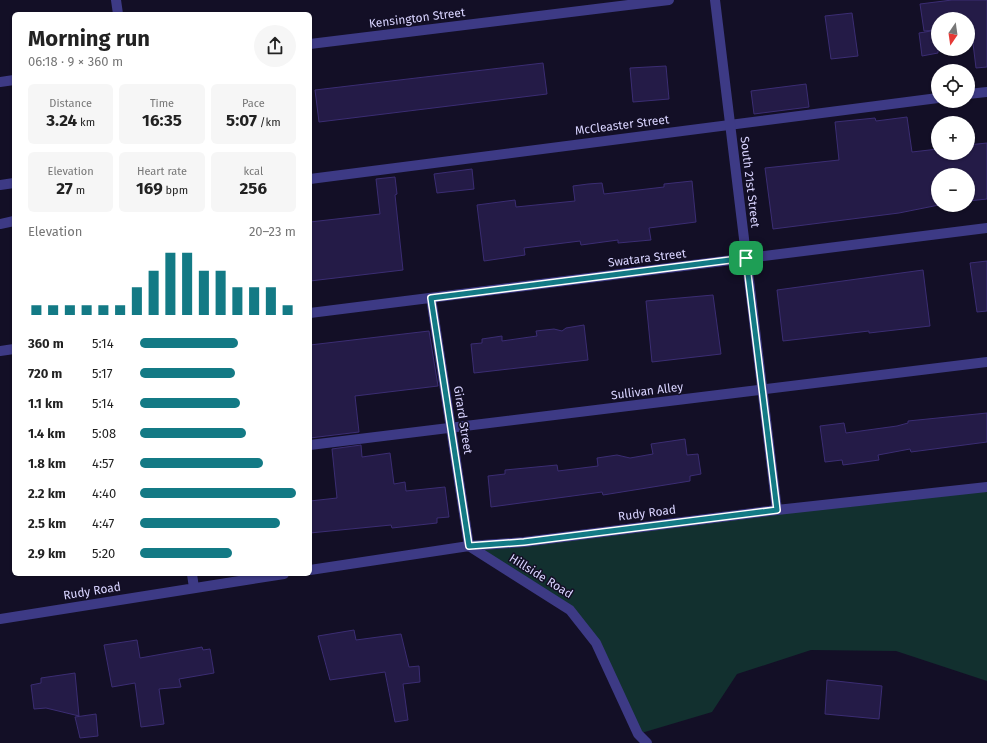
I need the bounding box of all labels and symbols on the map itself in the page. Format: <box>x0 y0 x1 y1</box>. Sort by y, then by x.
street label: Kensington Street <box>368 5 466 31</box>
north arrow <box>931 12 975 56</box>
street label: McCleaster Street <box>574 112 670 138</box>
street label: South 21st Street <box>737 136 763 229</box>
pin <box>729 241 763 275</box>
street label: Swatara Street <box>607 246 688 270</box>
street label: Sullivan Alley <box>610 380 684 402</box>
street label: Girard Street <box>451 385 475 456</box>
street label: Rudy Road <box>617 503 677 523</box>
street label: Hillside Road <box>507 551 575 601</box>
street label: Rudy Road <box>62 580 122 602</box>

